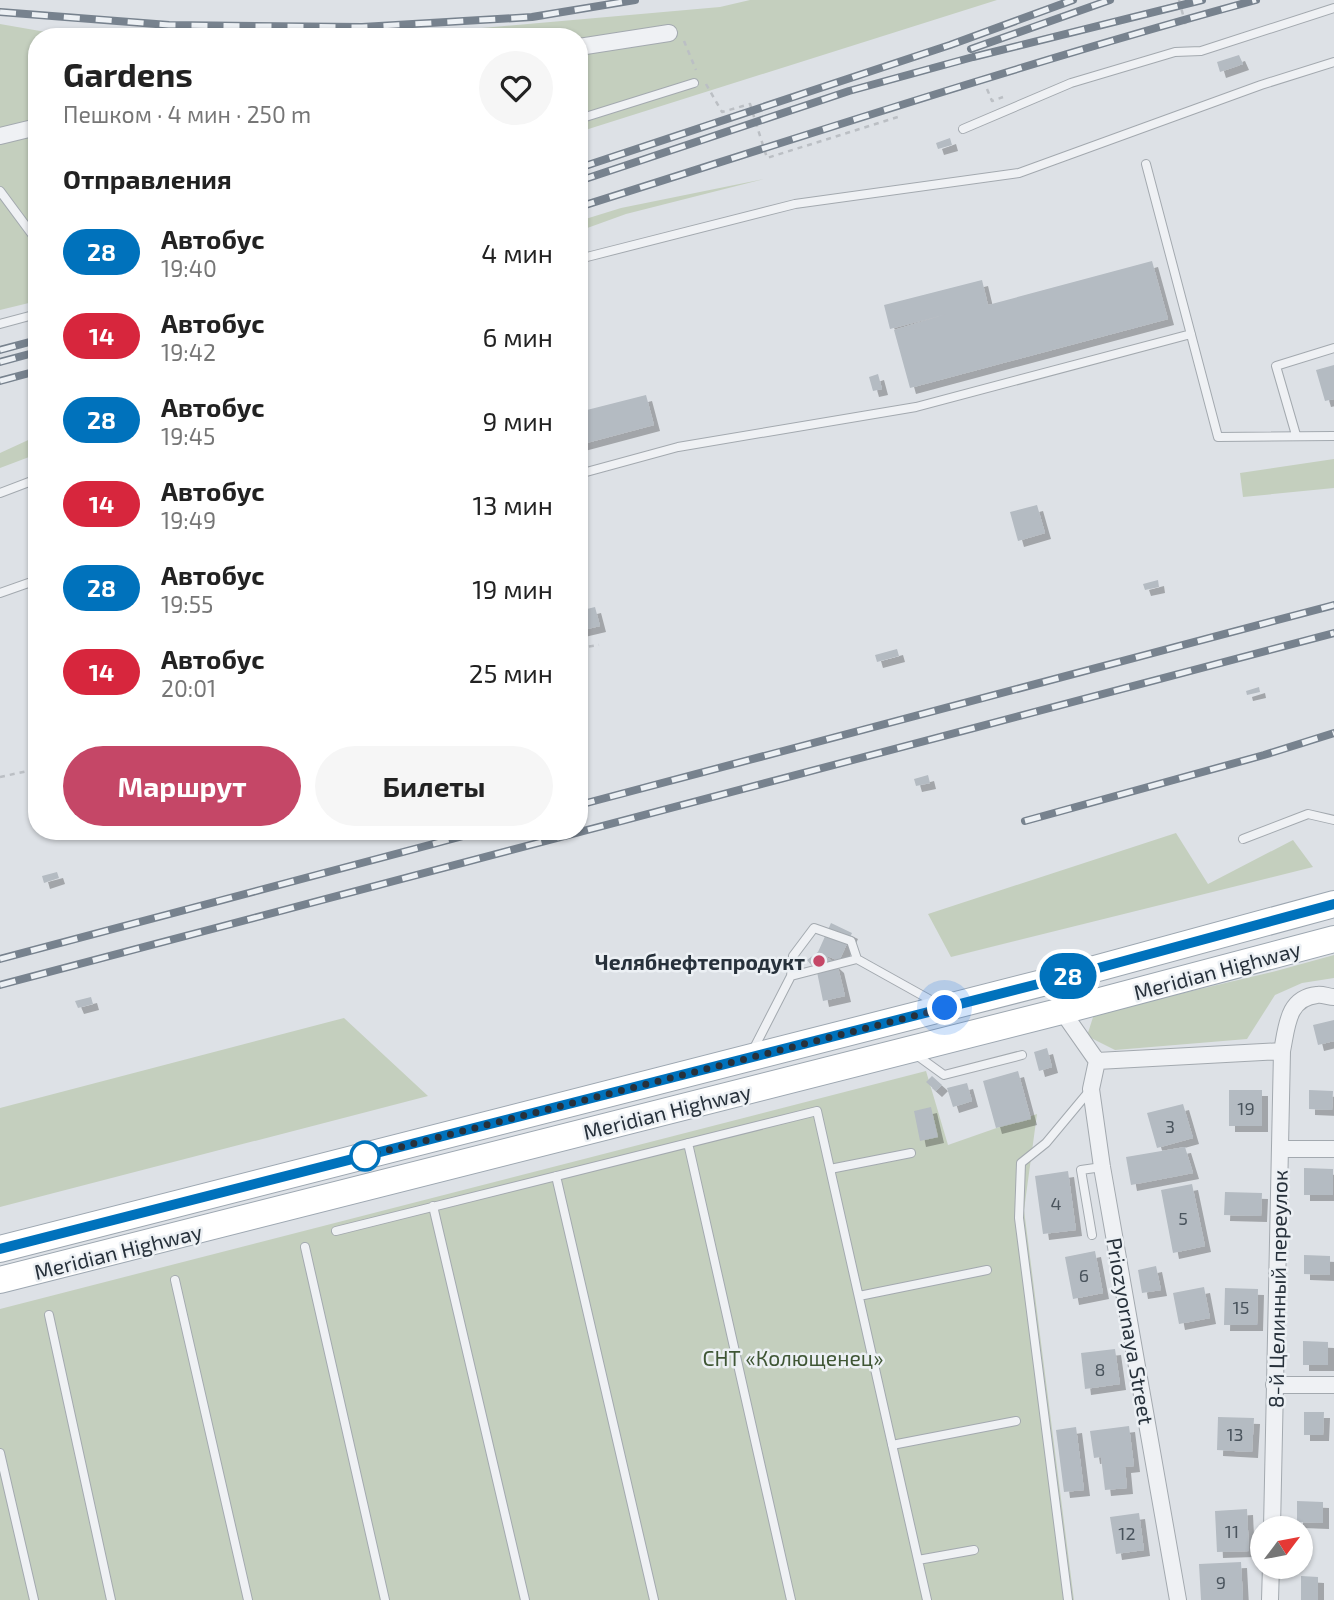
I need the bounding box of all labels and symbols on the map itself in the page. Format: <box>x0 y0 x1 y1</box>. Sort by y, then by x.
street label: Meridian Highway <box>1131 936 1303 1004</box>
place label: Челябнефтепродукт <box>595 949 805 974</box>
marker: Челябнефтепродукт <box>811 953 827 969</box>
line badge: 28 <box>1036 953 1100 999</box>
your location <box>927 990 962 1025</box>
street label: Meridian Highway <box>581 1078 753 1144</box>
house number: 19 <box>1237 1097 1255 1119</box>
house number: 3 <box>1165 1115 1175 1137</box>
unlabelled marker <box>350 1141 380 1171</box>
street label: 8-й Целинный переулок <box>1262 1170 1293 1408</box>
house number: 4 <box>1050 1192 1062 1214</box>
house number: 5 <box>1178 1207 1188 1229</box>
street label: Meridian Highway <box>32 1218 204 1284</box>
street label: Priozyornaya Street <box>1102 1236 1160 1426</box>
house number: 6 <box>1079 1264 1089 1286</box>
house number: 15 <box>1233 1296 1249 1318</box>
park label: СНТ «Колющенец» <box>703 1345 883 1370</box>
house number: 8 <box>1095 1358 1105 1380</box>
house number: 13 <box>1226 1423 1244 1445</box>
north arrow <box>1250 1516 1312 1578</box>
house number: 11 <box>1225 1520 1239 1542</box>
house number: 12 <box>1118 1522 1136 1544</box>
house number: 9 <box>1216 1571 1226 1593</box>

